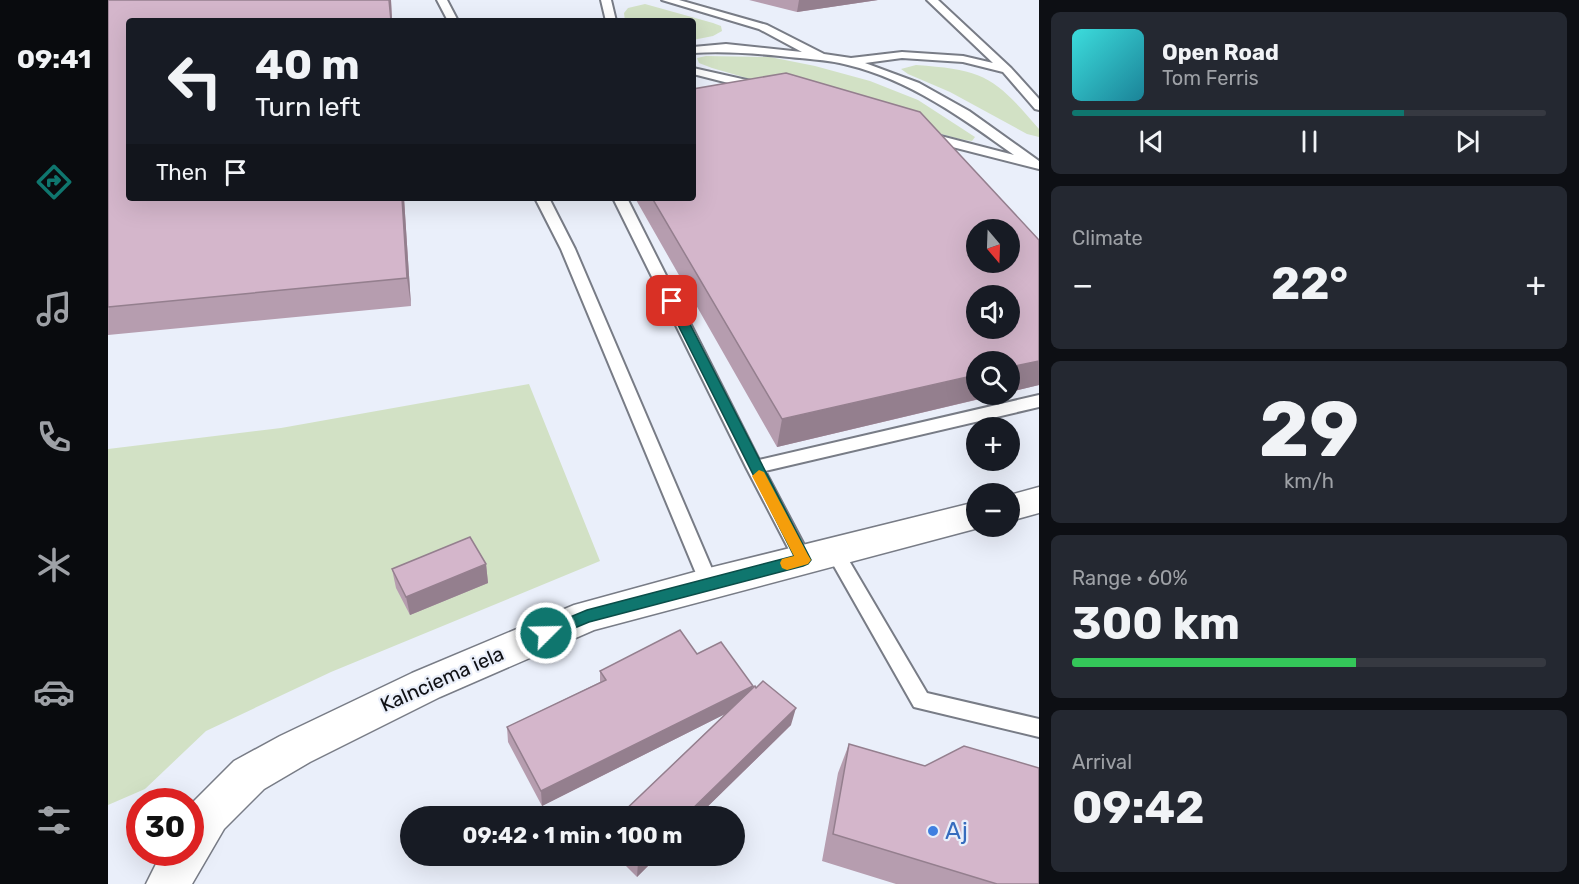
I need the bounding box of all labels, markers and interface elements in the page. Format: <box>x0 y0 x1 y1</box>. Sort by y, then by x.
text: Open Road <box>1162 39 1279 66</box>
text: 40 m <box>255 40 360 90</box>
icon: left <box>156 42 234 120</box>
text: 09:41 <box>17 43 91 75</box>
text: Tom Ferris <box>1162 66 1259 90</box>
text: Turn left <box>255 91 360 123</box>
icon: previous <box>1135 125 1168 158</box>
icon: pause <box>1293 125 1326 158</box>
icon: next <box>1451 125 1484 158</box>
icon: arrive <box>219 156 252 189</box>
text: Then <box>156 159 207 186</box>
icon: directions <box>33 161 75 203</box>
north arrow <box>966 219 1020 273</box>
map controls <box>966 219 1020 537</box>
text: Climate <box>1072 226 1143 250</box>
text: 22° <box>1271 257 1348 310</box>
text: − <box>1072 265 1093 304</box>
text: + <box>1525 265 1546 304</box>
pin <box>646 275 697 326</box>
icon: arrive <box>655 284 688 317</box>
button: sound <box>966 285 1020 339</box>
icon: music <box>33 288 75 330</box>
button: search <box>966 351 1020 405</box>
text: 29 <box>1259 383 1359 476</box>
icon: phone <box>33 416 75 458</box>
button: + <box>966 417 1020 471</box>
text: km/h <box>1284 469 1334 493</box>
button: − <box>966 483 1020 537</box>
icon: climate <box>33 544 75 586</box>
text: Range · 60% <box>1072 566 1188 590</box>
text: 300 km <box>1072 597 1240 650</box>
position arrow <box>514 601 578 665</box>
street label: Kalnciema iela <box>377 641 507 717</box>
icon: car <box>33 671 75 713</box>
text: Arrival <box>1072 750 1132 774</box>
text: 09:42 <box>1072 781 1205 834</box>
speed limit sign: 30 <box>126 788 204 866</box>
icon: filters <box>33 799 75 841</box>
place label: Aj <box>945 817 968 845</box>
text: 09:42 · 1 min · 100 m <box>463 822 682 849</box>
marker: Aj <box>926 824 940 838</box>

